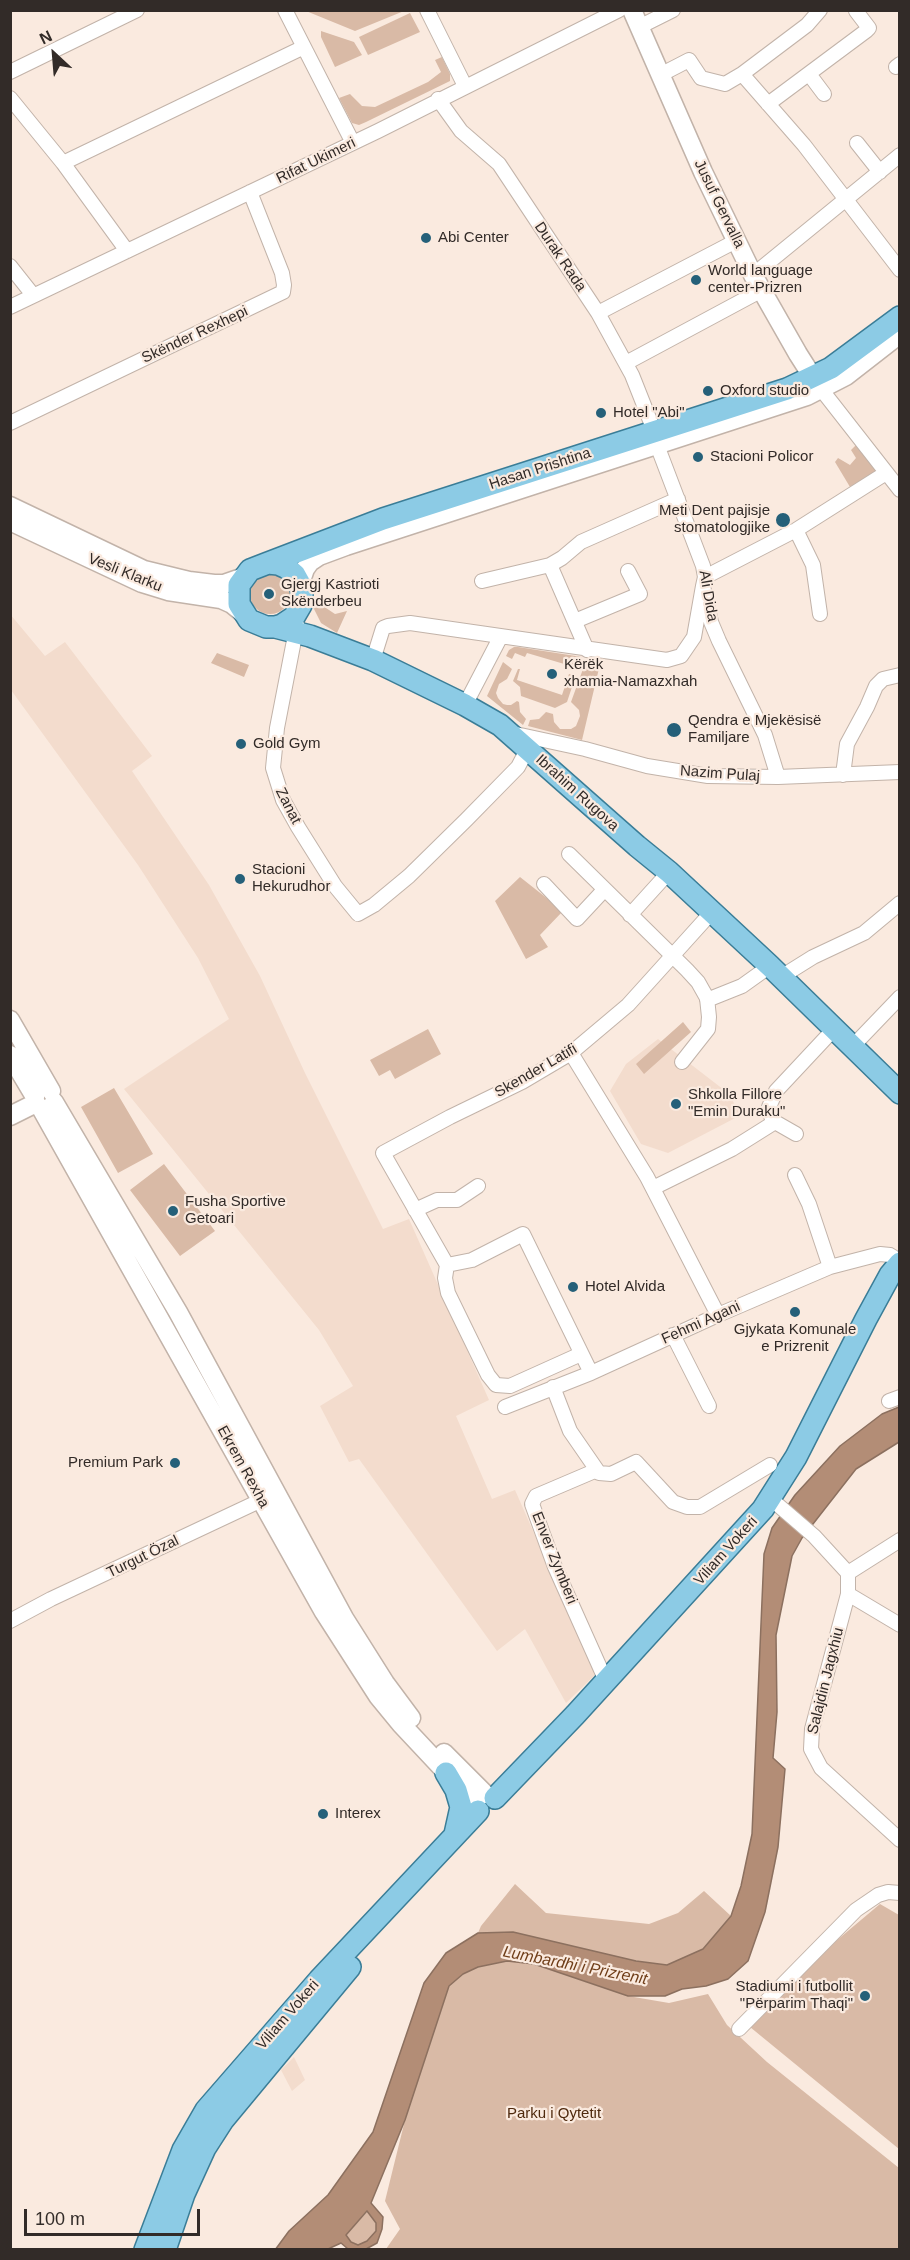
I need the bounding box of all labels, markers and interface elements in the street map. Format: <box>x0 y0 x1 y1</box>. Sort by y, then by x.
north arrow <box>24 24 84 84</box>
text: N <box>37 27 55 48</box>
street label: Rifat Ukimeri <box>273 134 359 188</box>
street label: Jusuf Gervalla <box>690 157 748 251</box>
street label: Durak Rada <box>530 219 590 295</box>
place label: Abi Center <box>438 229 509 247</box>
marker: Abi Center <box>419 231 433 245</box>
place label: World language center-Prizren <box>708 262 813 297</box>
marker: World language center-Prizren <box>689 273 703 287</box>
street label: Skënder Rexhepi <box>139 303 251 367</box>
place label: Oxford studio <box>720 382 809 400</box>
marker: Oxford studio <box>701 384 715 398</box>
place label: Hotel "Abi" <box>613 404 685 422</box>
marker: Hotel "Abi" <box>594 406 608 420</box>
street label: Hasan Prishtina <box>487 444 593 494</box>
place label: Stacioni Policor <box>710 448 813 466</box>
marker: Stacioni Policor <box>691 450 705 464</box>
place label: Meti Dent pajisje stomatologjike <box>659 502 770 537</box>
marker: Meti Dent pajisje stomatologjike <box>774 511 792 529</box>
street label: Vesli Klarku <box>85 550 165 596</box>
street label: Ali Dida <box>695 569 721 623</box>
place label: Gjergj Kastrioti Skënderbeu <box>281 576 379 611</box>
marker: Gjergj Kastrioti Skënderbeu <box>262 587 276 601</box>
place label: Kërëk xhamia-Namazxhah <box>564 656 697 691</box>
marker: Kërëk xhamia-Namazxhah <box>545 667 559 681</box>
place label: Qendra e Mjekësisë Familjare <box>688 712 821 747</box>
marker: Qendra e Mjekësisë Familjare <box>665 721 683 739</box>
place label: Gold Gym <box>253 735 321 753</box>
marker: Gold Gym <box>234 737 248 751</box>
street label: Ibrahim Rugova <box>532 751 622 835</box>
street label: Nazim Pulaj <box>679 762 761 786</box>
street label: Zanat <box>271 785 305 827</box>
place label: Stacioni Hekurudhor <box>252 861 330 896</box>
marker: Stacioni Hekurudhor <box>233 872 247 886</box>
street label: Skender Latifi <box>492 1040 580 1102</box>
place label: Shkolla Fillore "Emin Duraku" <box>688 1086 785 1121</box>
marker: Shkolla Fillore "Emin Duraku" <box>669 1097 683 1111</box>
place label: Fusha Sportive Getoari <box>185 1193 286 1228</box>
marker: Fusha Sportive Getoari <box>166 1204 180 1218</box>
place label: Hotel Alvida <box>585 1278 665 1296</box>
marker: Hotel Alvida <box>566 1280 580 1294</box>
street label: Fehmi Agani <box>659 1298 743 1348</box>
marker: Gjykata Komunale e Prizrenit <box>788 1305 802 1319</box>
place label: Gjykata Komunale e Prizrenit <box>734 1321 856 1356</box>
street label: Ekrem Rexha <box>213 1423 273 1511</box>
place label: Premium Park <box>68 1454 163 1472</box>
marker: Premium Park <box>168 1456 182 1470</box>
street label: Enver Zymberi <box>527 1509 581 1607</box>
street label: Viliam Vokeri <box>690 1513 762 1589</box>
street label: Turgut Özal <box>104 1532 182 1582</box>
street label: Salajdin Jagxhiu <box>804 1626 848 1736</box>
place label: Interex <box>335 1805 381 1823</box>
marker: Interex <box>316 1807 330 1821</box>
water label: Lumbardhi i Prizrenit <box>501 1943 649 1989</box>
street label: Viliam Vokeri <box>253 1976 323 2054</box>
place label: Stadiumi i futbollit "Përparim Thaqi" <box>735 1978 853 2013</box>
marker: Stadiumi i futbollit "Përparim Thaqi" <box>858 1989 872 2003</box>
park label: Parku i Qytetit <box>507 2105 601 2123</box>
scale bar <box>27 2197 202 2235</box>
text: 100 m <box>35 2209 85 2229</box>

